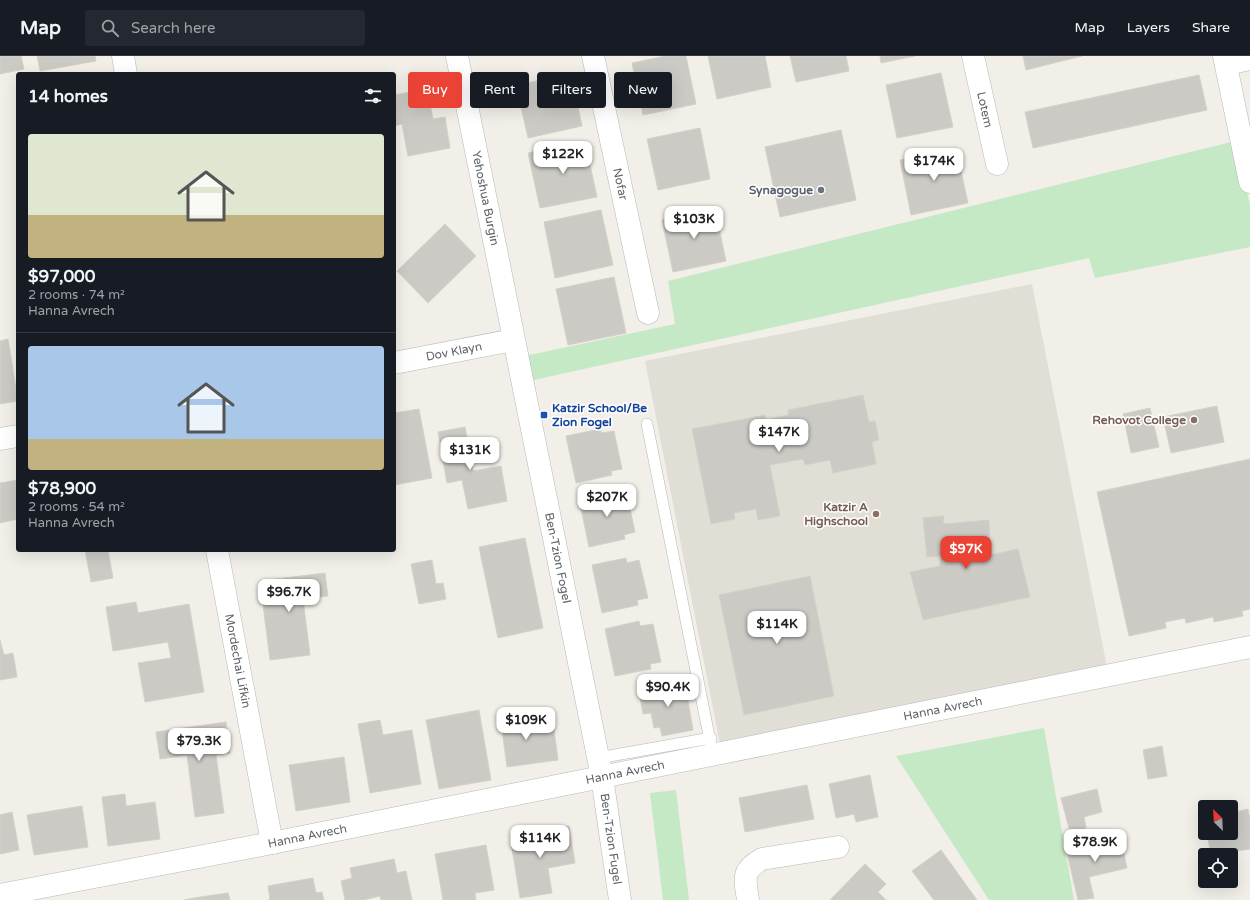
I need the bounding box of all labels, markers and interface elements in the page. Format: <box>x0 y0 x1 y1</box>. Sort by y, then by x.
search box <box>85 10 365 46</box>
text: Map <box>20 17 61 39</box>
icon: search <box>99 17 121 39</box>
text: Search here <box>131 19 215 37</box>
text: Map <box>1075 19 1105 36</box>
text: Layers <box>1127 19 1170 36</box>
text: Share <box>1192 19 1230 36</box>
chip: Buy <box>408 72 462 108</box>
chip: Rent <box>470 72 529 108</box>
chip: Filters <box>537 72 606 108</box>
chip: New <box>614 72 672 108</box>
icon: filters <box>362 85 384 107</box>
text: 14 homes <box>28 86 108 107</box>
street label: Lotem <box>974 90 996 129</box>
pin: $122K <box>535 141 591 175</box>
text: $122K <box>542 146 584 162</box>
pin: $174K <box>906 148 962 182</box>
street label: Yehoshua Burgin <box>469 150 502 247</box>
text: $174K <box>913 153 955 169</box>
icon: home <box>170 160 242 232</box>
street label: Nofar <box>610 167 631 202</box>
place label: Synagogue <box>749 183 813 198</box>
marker: Synagogue <box>816 185 826 195</box>
pin: $103K <box>666 206 722 240</box>
text: $103K <box>673 211 715 227</box>
text: $97,000 <box>28 266 95 287</box>
text: 2 rooms · 74 m² <box>28 287 125 303</box>
text: Hanna Avrech <box>28 303 115 319</box>
street label: Dov Klayn <box>425 339 483 364</box>
icon: home <box>170 372 242 444</box>
place label: Katzir School/Be Zion Fogel <box>552 401 647 430</box>
marker: Katzir School/Be Zion Fogel <box>539 410 549 420</box>
place label: Rehovot College <box>1092 413 1186 428</box>
marker: Rehovot College <box>1189 415 1199 425</box>
pin: $147K <box>751 419 807 453</box>
text: $147K <box>758 424 800 440</box>
pin: $131K <box>442 437 498 471</box>
text: $131K <box>449 442 491 458</box>
text: $78,900 <box>28 478 96 499</box>
pin: $207K <box>579 484 635 518</box>
text: $207K <box>586 489 628 505</box>
text: 2 rooms · 54 m² <box>28 499 125 515</box>
place label: Katzir A Highschool <box>804 500 868 529</box>
marker: Katzir A Highschool <box>871 509 881 519</box>
street label: Ben-Tzion Fogel <box>542 511 574 604</box>
text: Hanna Avrech <box>28 515 115 531</box>
pin: $97K <box>942 536 990 570</box>
text: $97K <box>949 541 983 557</box>
pin: $96.7K <box>256 579 322 613</box>
text: $96.7K <box>267 584 311 600</box>
pin: $114K <box>749 611 805 645</box>
street label: Mordechai Lifkin <box>222 613 254 709</box>
text: $114K <box>756 616 798 632</box>
pin: $90.4K <box>635 674 701 708</box>
text: $90.4K <box>646 679 690 695</box>
street label: Hanna Avrech <box>902 694 983 723</box>
pin: $109K <box>498 707 554 741</box>
text: $109K <box>505 712 547 728</box>
pin: $79.3K <box>166 728 232 762</box>
text: $79.3K <box>177 733 221 749</box>
street label: Hanna Avrech <box>584 758 666 787</box>
street label: Ben-Tzion Fugel <box>597 792 625 885</box>
north arrow <box>1198 800 1238 840</box>
map controls <box>1198 800 1238 888</box>
street label: Hanna Avrech <box>267 821 348 851</box>
pin: $114K <box>512 825 568 859</box>
pin: $78.9K <box>1062 829 1128 863</box>
text: $114K <box>519 830 561 846</box>
text: $78.9K <box>1073 834 1117 850</box>
button: locate <box>1198 848 1238 888</box>

